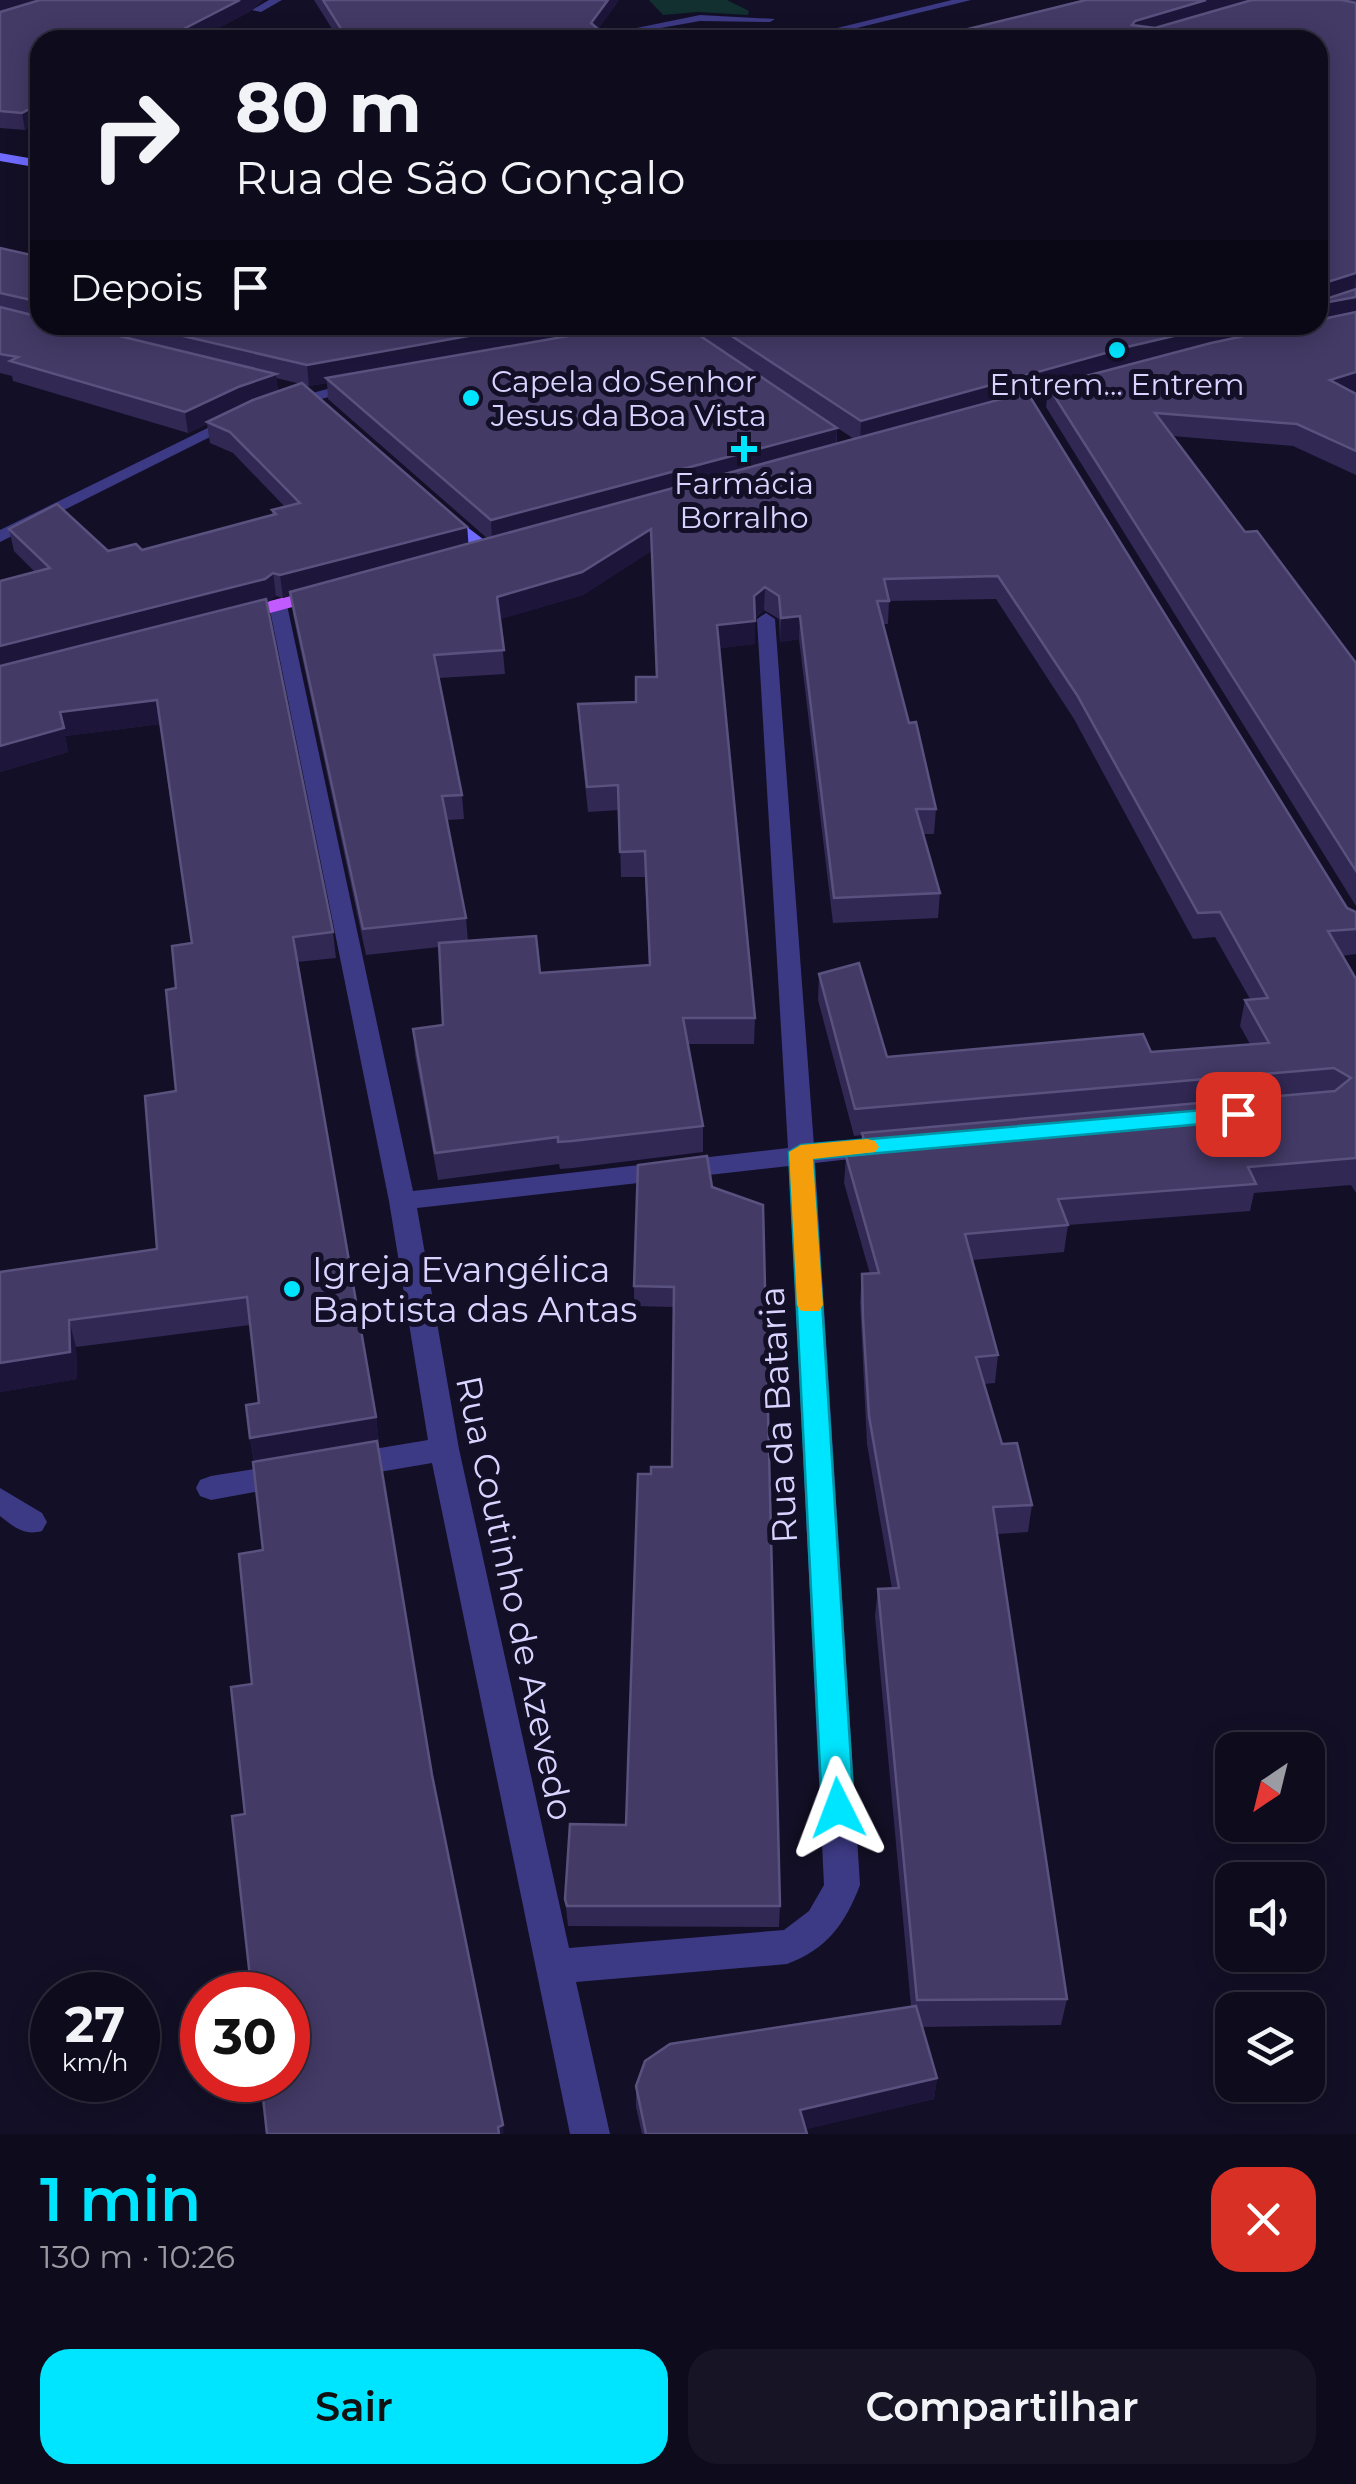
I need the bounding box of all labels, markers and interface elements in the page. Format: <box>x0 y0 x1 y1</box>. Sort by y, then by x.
text: 80 m <box>235 64 422 150</box>
icon: right <box>70 70 200 200</box>
text: Rua de São Gonçalo <box>235 150 685 205</box>
icon: arrive <box>223 260 278 315</box>
text: Depois <box>70 264 203 311</box>
marker: Entrem... Entrem <box>1106 339 1128 361</box>
place label: Capela do Senhor Jesus da Boa Vista <box>490 363 767 434</box>
place label: Entrem... Entrem <box>989 366 1245 403</box>
marker: Capela do Senhor Jesus da Boa Vista <box>460 387 482 409</box>
marker: Farmácia Borralho <box>733 438 755 460</box>
place label: Farmácia Borralho <box>674 465 814 536</box>
pin <box>1196 1072 1281 1157</box>
icon: arrive <box>1211 1087 1266 1142</box>
place label: Igreja Evangélica Baptista das Antas <box>312 1248 637 1331</box>
marker: Igreja Evangélica Baptista das Antas <box>281 1278 303 1300</box>
street label: Rua da Bataria <box>750 1285 806 1545</box>
street label: Rua Coutinho de Azevedo <box>447 1372 583 1824</box>
north arrow <box>1215 1732 1325 1842</box>
map controls <box>1215 1732 1325 2102</box>
position arrow <box>786 1756 890 1860</box>
button: sound <box>1215 1862 1325 1972</box>
speed limit sign: 30 <box>180 1972 310 2102</box>
button: layers <box>1215 1992 1325 2102</box>
text: 27 <box>65 1994 125 2055</box>
text: km/h <box>62 2047 128 2077</box>
text: 1 min <box>40 2163 201 2236</box>
button: close <box>1211 2167 1316 2272</box>
text: 130 m · 10:26 <box>40 2237 235 2276</box>
button: Sair <box>40 2349 668 2464</box>
button: Compartilhar <box>688 2349 1316 2464</box>

